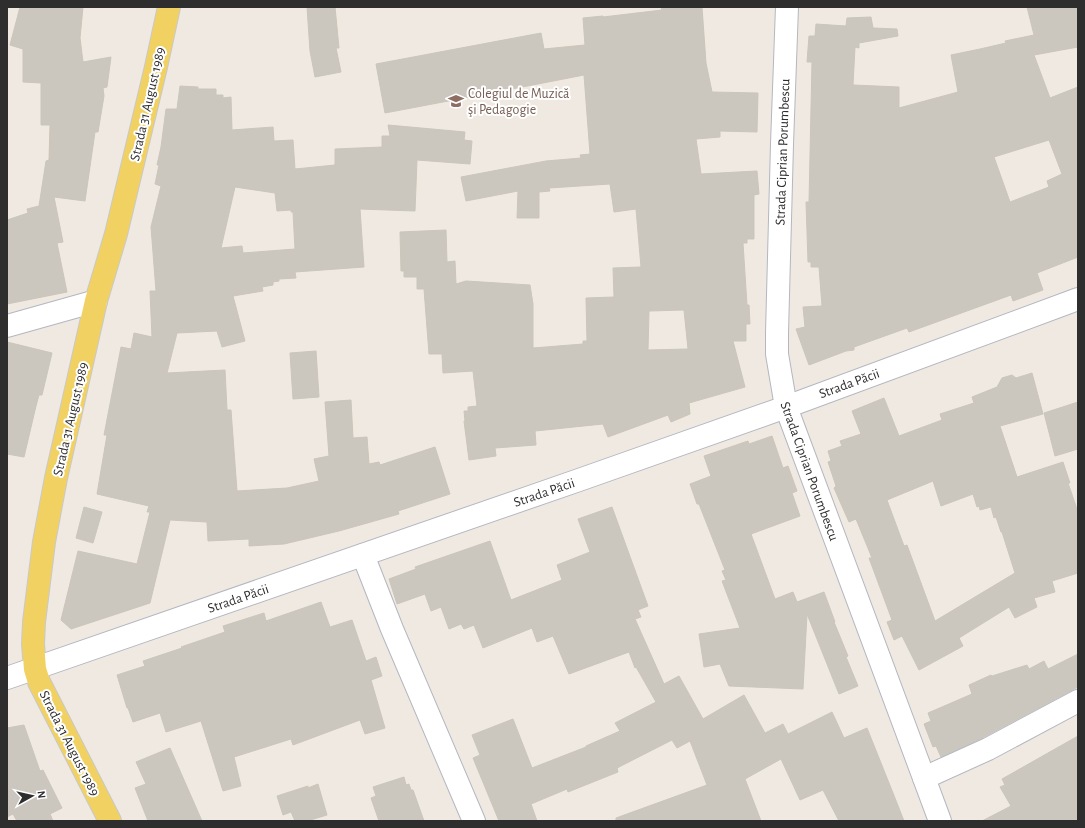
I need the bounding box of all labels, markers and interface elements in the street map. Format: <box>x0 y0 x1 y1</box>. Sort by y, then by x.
street label: Strada 31 August 1989 <box>128 46 168 162</box>
street label: Strada Ciprian Porumbescu <box>773 78 793 226</box>
place label: Colegiul de Muzică şi Pedagogie <box>468 87 570 117</box>
school or university icon: Colegiul de Muzică şi Pedagogie <box>447 92 465 110</box>
street label: Strada 31 August 1989 <box>51 361 91 477</box>
street label: Strada Păcii <box>817 367 882 401</box>
street label: Strada Ciprian Porumbescu <box>777 400 841 543</box>
street label: Strada Păcii <box>512 476 577 510</box>
street label: Strada Păcii <box>206 582 271 616</box>
street label: Strada 31 August 1989 <box>36 688 102 798</box>
north arrow <box>12 776 52 816</box>
text: N <box>35 790 47 799</box>

